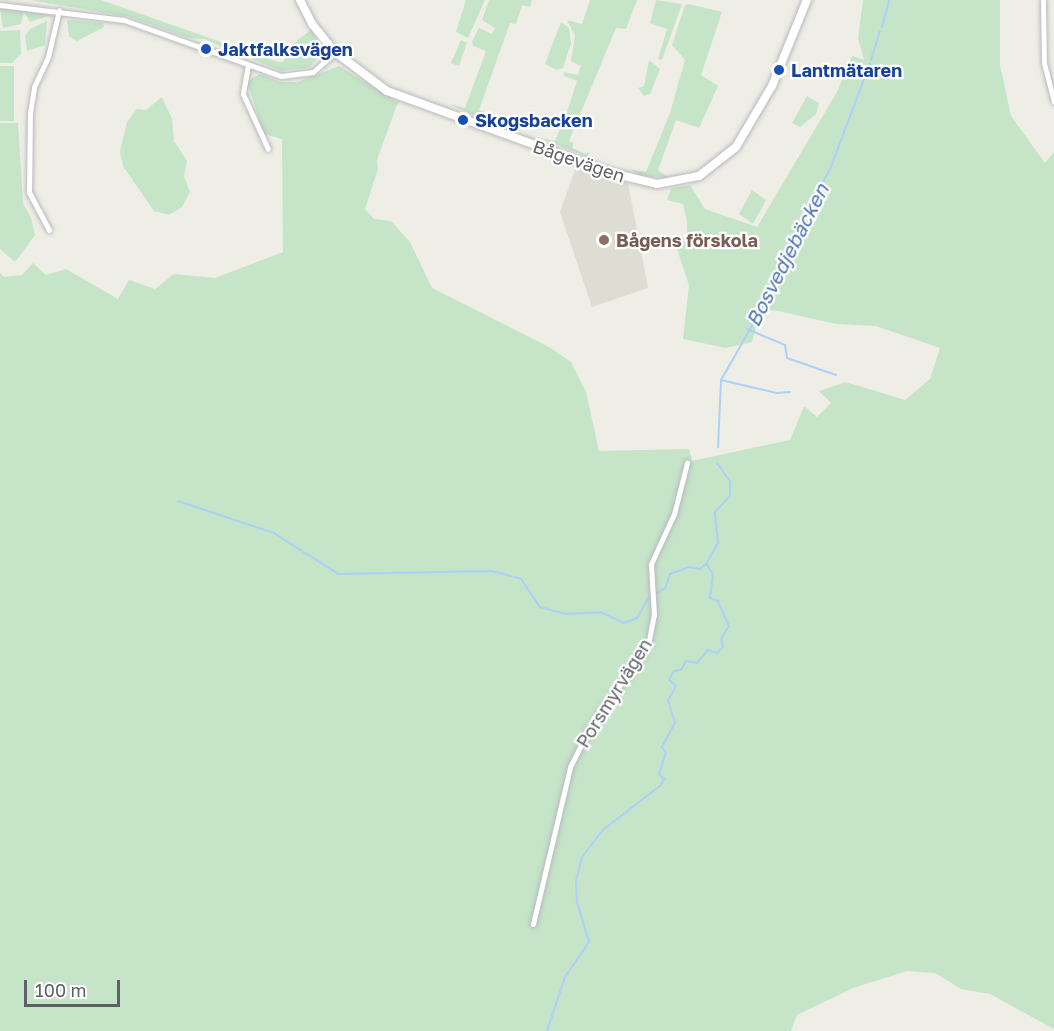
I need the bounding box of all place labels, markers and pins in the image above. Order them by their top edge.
place label: Jaktfalksvägen [218,38,353,60]
marker: Jaktfalksvägen [199,42,213,56]
place label: Lantmätaren [791,59,902,81]
marker: Lantmätaren [772,63,786,77]
place label: Skogsbacken [475,109,593,131]
marker: Skogsbacken [456,113,470,127]
place label: Bågens förskola [616,229,758,251]
marker: Bågens förskola [597,233,611,247]

